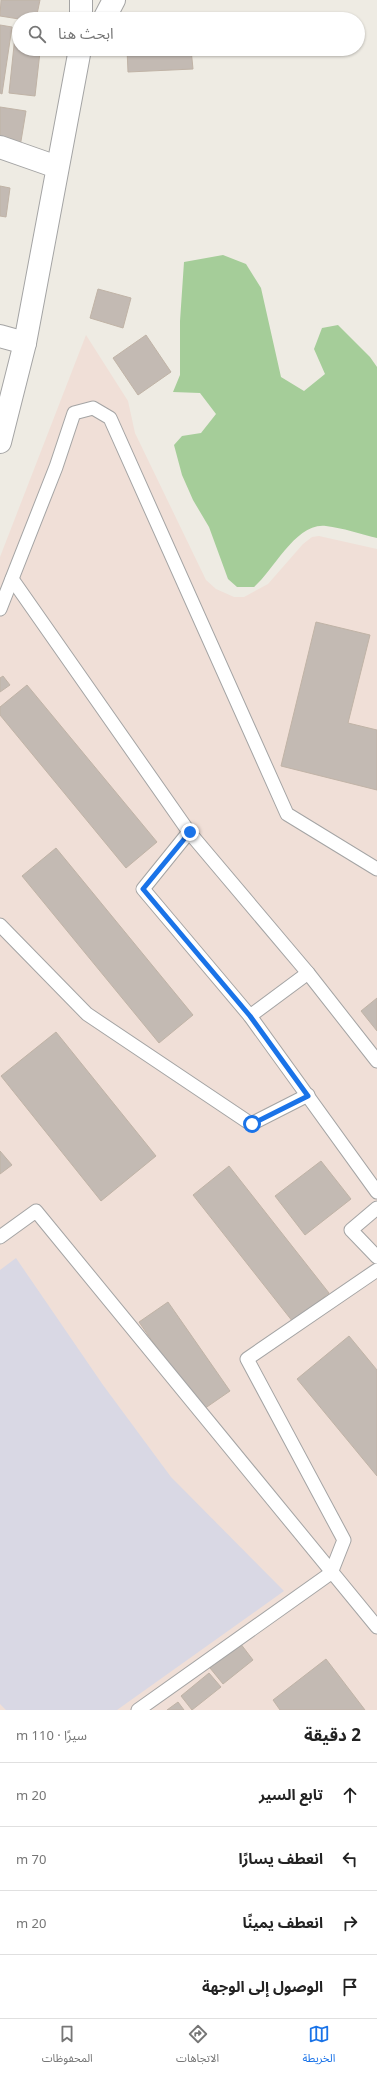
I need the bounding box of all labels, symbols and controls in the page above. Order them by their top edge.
search box [12,12,365,56]
icon: search [26,23,48,45]
text: ابحث هنا [58,23,114,43]
route end [181,823,199,841]
route start [243,1115,261,1133]
text: 2 دقيقة [304,1723,361,1746]
text: سيرًا · 110 m [16,1726,87,1744]
text: تابع السير [259,1784,323,1804]
icon: ahead [339,1784,361,1806]
text: 20 m [16,1786,46,1804]
text: انعطف يسارًا [239,1848,323,1868]
icon: left [339,1848,361,1870]
text: 70 m [16,1850,46,1868]
text: انعطف يمينًا [242,1912,323,1932]
icon: right [339,1912,361,1934]
text: 20 m [16,1914,46,1932]
text: الوصول إلى الوجهة [202,1976,323,1996]
icon: arrive [339,1976,361,1998]
tab: المحفوظات [42,2023,93,2070]
tab: الاتجاهات [176,2023,219,2070]
tab: الخريطة [302,2023,335,2070]

